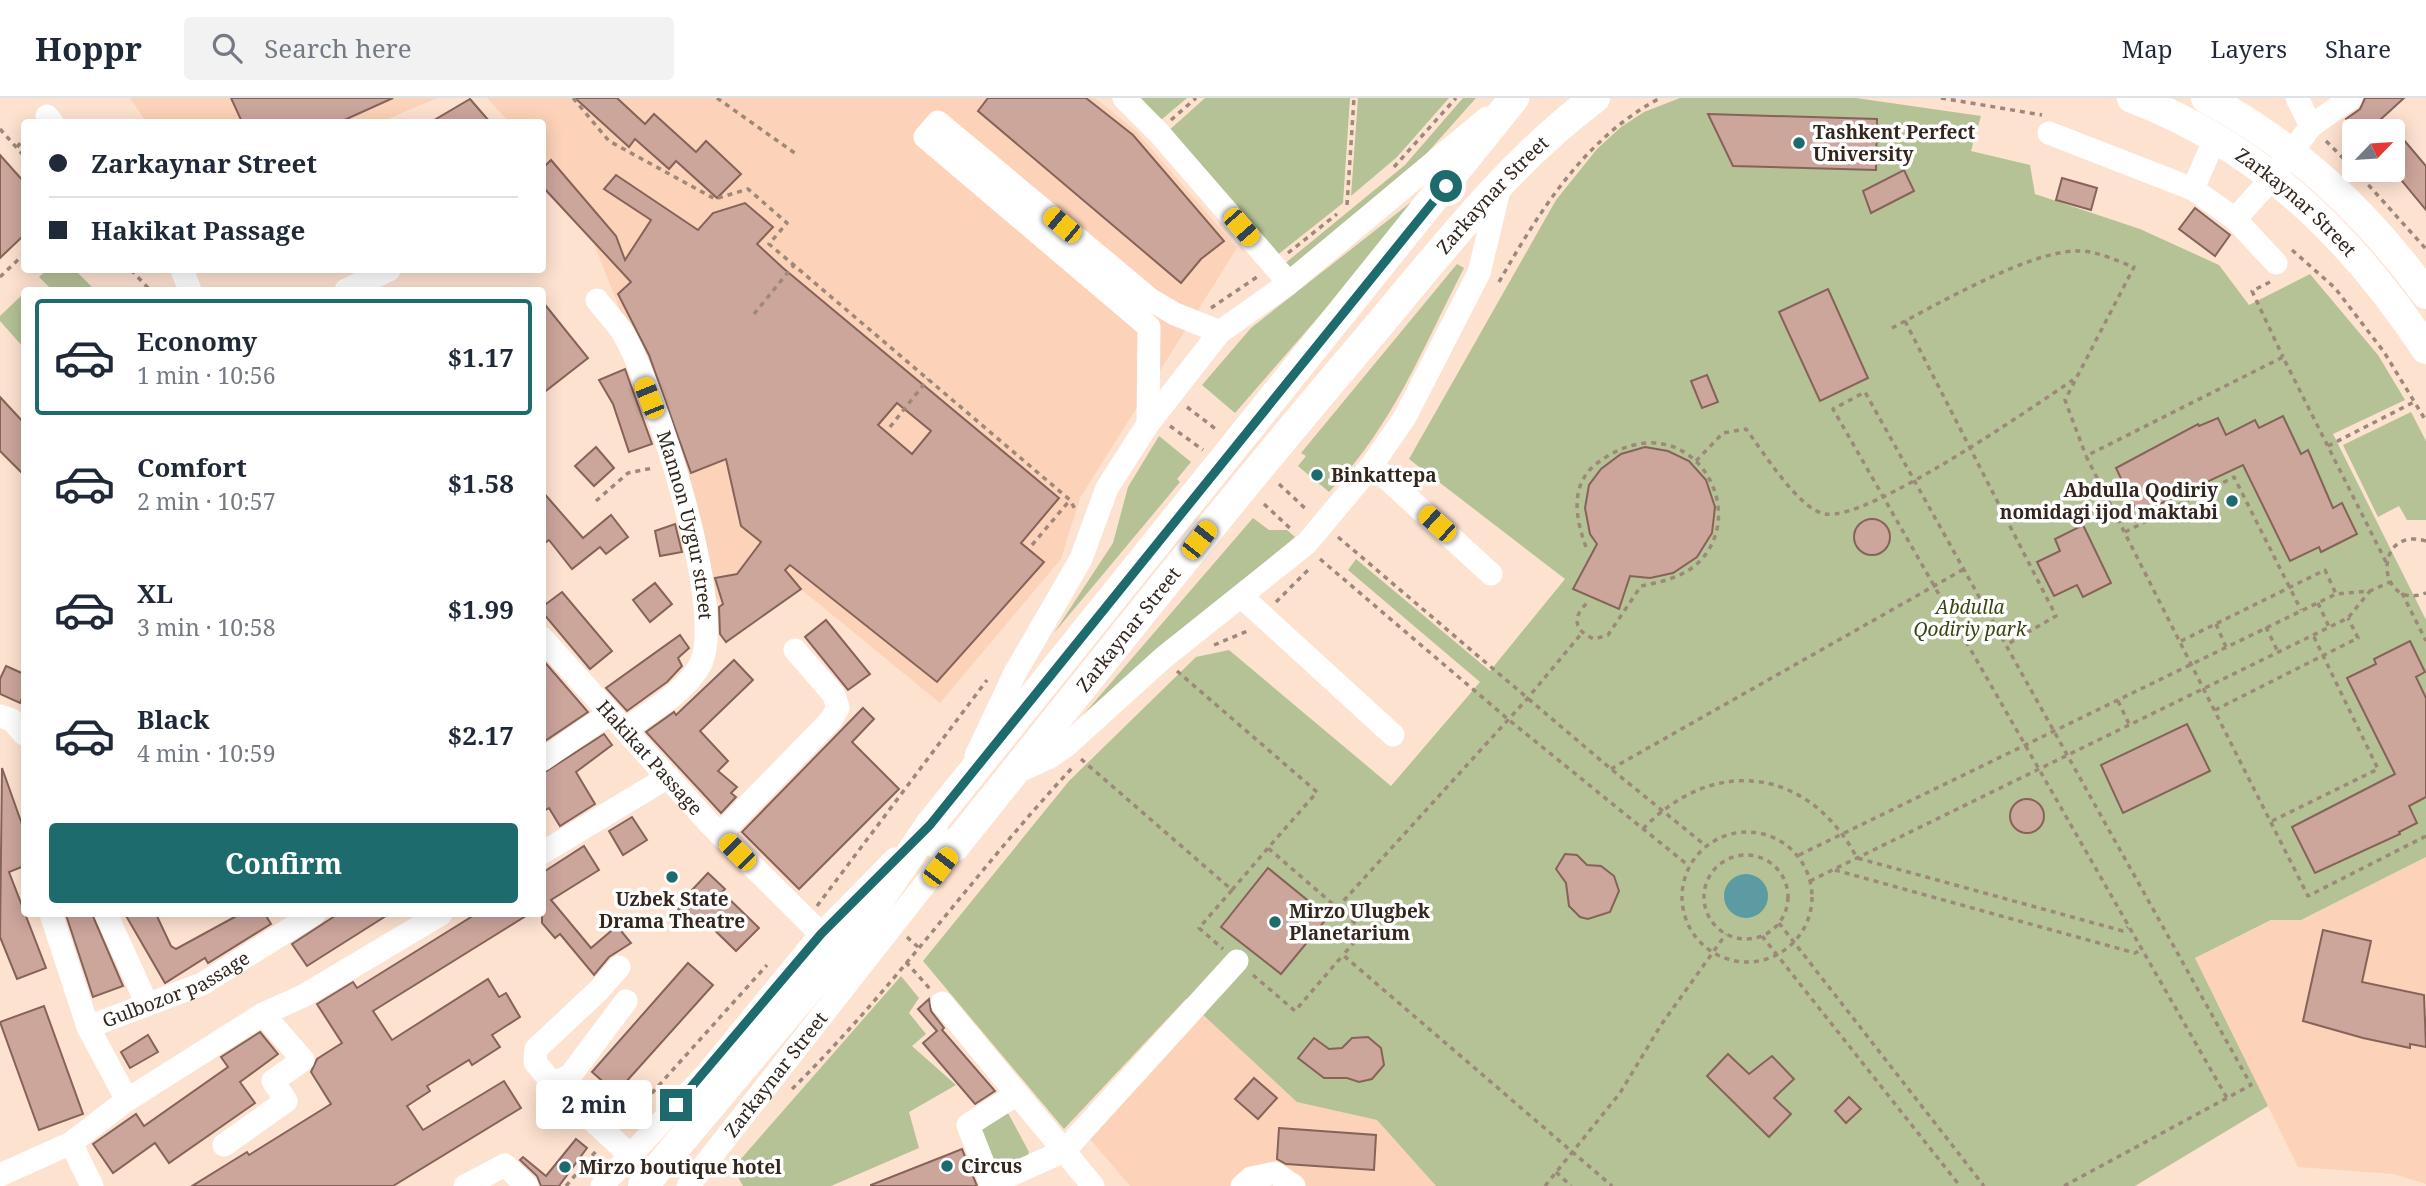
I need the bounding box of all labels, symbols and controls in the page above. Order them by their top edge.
search box [184,17,674,80]
text: Hoppr [35,26,142,71]
icon: search [208,29,246,67]
text: Search here [264,30,412,66]
text: Map [2122,32,2173,65]
text: Layers [2211,32,2287,65]
text: Share [2325,32,2391,65]
place label: Tashkent Perfect University [1813,119,1975,167]
north arrow [2342,119,2404,182]
map controls [2342,119,2405,182]
street label: Zarkaynar Street [1431,130,1554,259]
marker: Tashkent Perfect University [1791,135,1807,151]
street label: Zarkaynar Street [2231,142,2363,262]
text: Zarkaynar Street [91,145,317,181]
route start [1430,170,1462,202]
car [1040,203,1085,247]
car [1220,204,1263,250]
text: Hakikat Passage [91,212,305,248]
text: Economy [137,323,257,359]
icon: car [53,326,116,389]
text: $1.17 [448,339,514,375]
text: 1 min · 10:56 [137,359,275,391]
car [632,375,667,421]
street label: Mannon Uygur street [651,427,719,620]
text: Comfort [137,449,247,485]
icon: car [53,452,116,515]
place label: Binkattepa [1331,462,1437,488]
text: $1.58 [448,465,514,501]
marker: Binkattepa [1309,467,1325,483]
place label: Abdulla Qodiriy nomidagi ijod maktabi [2000,477,2218,525]
text: 2 min · 10:57 [137,485,275,517]
marker: Abdulla Qodiriy nomidagi ijod maktabi [2224,493,2240,509]
car [1415,502,1460,546]
car [1178,517,1221,563]
street label: Zarkaynar Street [1070,561,1187,697]
text: XL [137,575,173,611]
icon: car [53,578,116,641]
text: $1.99 [448,591,514,627]
park label: Abdulla Qodiriy park [1913,594,2028,642]
text: 3 min · 10:58 [137,611,275,643]
street label: Hakikat Passage [591,694,709,821]
text: Black [137,701,210,737]
icon: car [53,704,116,767]
text: $2.17 [448,717,514,753]
text: 4 min · 10:59 [137,737,275,769]
button: Confirm [49,823,518,903]
car [715,830,760,874]
car [919,844,962,890]
marker: Uzbek State Drama Theatre [664,869,680,885]
place label: Uzbek State Drama Theatre [599,886,745,934]
place label: Mirzo Ulugbek Planetarium [1289,898,1431,946]
marker: Mirzo Ulugbek Planetarium [1267,914,1283,930]
street label: Gulbozor passage [98,945,254,1034]
street label: Zarkaynar Street [718,1006,833,1143]
callout: 2 min [536,1080,652,1130]
text: 2 min [561,1088,627,1120]
route end [660,1089,692,1121]
place label: Circus [961,1153,1022,1179]
place label: Mirzo boutique hotel [579,1154,782,1180]
marker: Circus [939,1158,955,1174]
marker: Mirzo boutique hotel [557,1159,573,1175]

